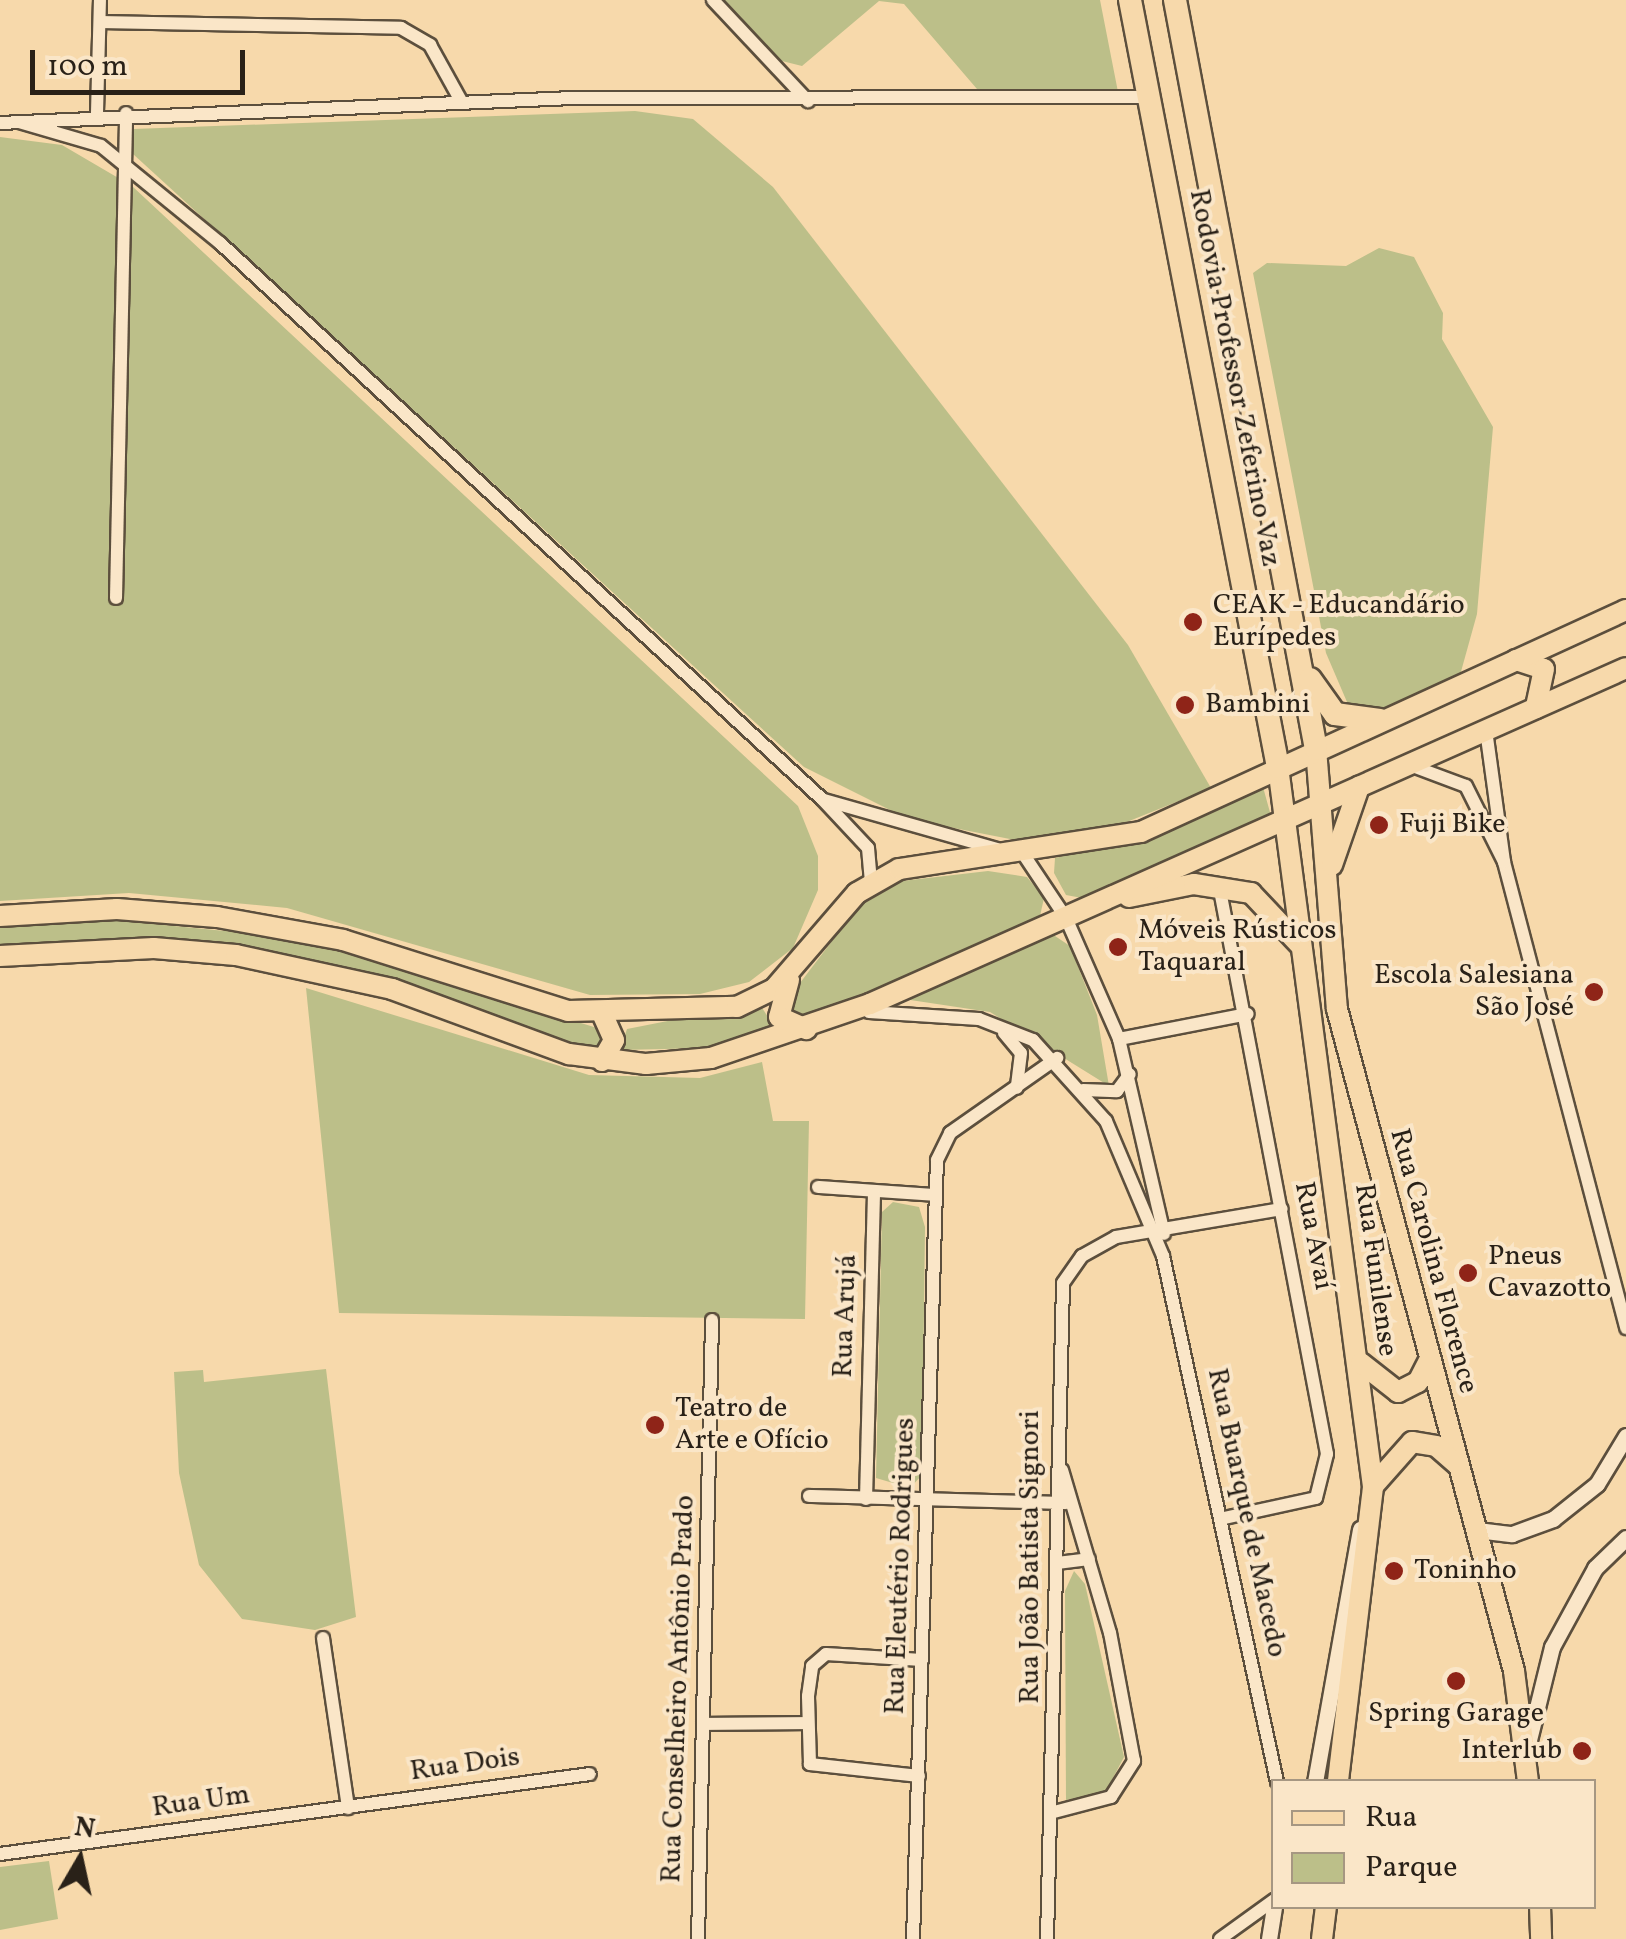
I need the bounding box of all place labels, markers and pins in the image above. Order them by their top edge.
place label: CEAK - Educandário Eurípedes [1213,589,1466,655]
marker: CEAK - Educandário Eurípedes [1182,611,1204,633]
place label: Bambini [1205,688,1310,722]
marker: Bambini [1174,694,1196,716]
place label: Fuji Bike [1399,808,1506,842]
marker: Fuji Bike [1368,814,1390,836]
place label: Móveis Rústicos Taquaral [1138,914,1336,980]
marker: Móveis Rústicos Taquaral [1107,936,1129,958]
place label: Escola Salesiana São José [1374,959,1574,1025]
marker: Escola Salesiana São José [1583,981,1605,1003]
place label: Pneus Cavazotto [1488,1240,1611,1306]
marker: Pneus Cavazotto [1457,1262,1479,1284]
place label: Teatro de Arte e Ofício [675,1392,829,1458]
marker: Teatro de Arte e Ofício [644,1414,666,1436]
place label: Toninho [1414,1554,1517,1588]
marker: Toninho [1383,1560,1405,1582]
marker: Spring Garage [1445,1670,1467,1692]
place label: Spring Garage [1368,1697,1544,1731]
place label: Interlub [1461,1734,1562,1768]
marker: Interlub [1571,1740,1593,1762]

